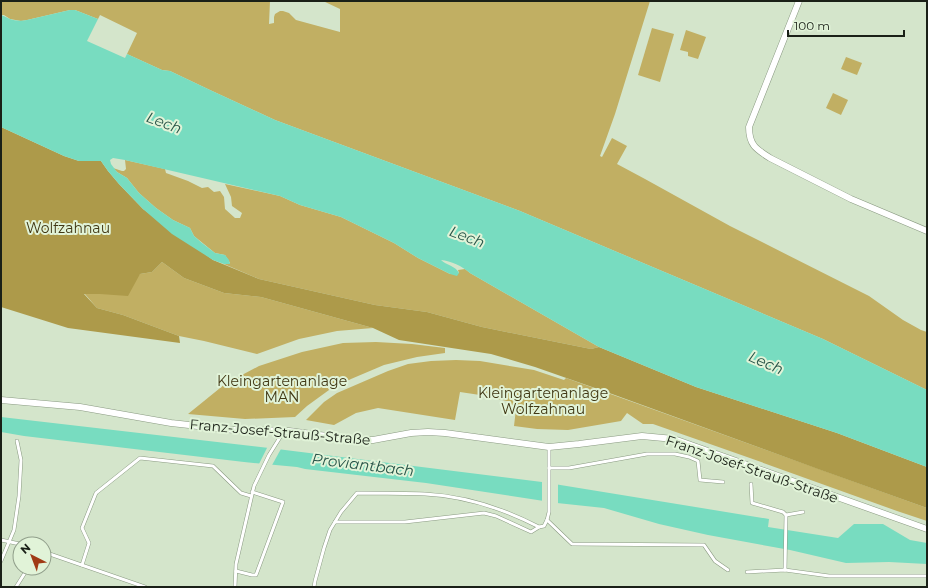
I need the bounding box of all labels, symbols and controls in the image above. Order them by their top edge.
scale bar [788,12,904,38]
text: 100 m [794,18,830,33]
water label: Lech [144,107,185,138]
park label: Wolfzahnau [26,219,110,237]
water label: Lech [447,221,488,252]
water label: Lech [746,346,787,379]
park label: Kleingartenanlage MAN [217,372,347,406]
park label: Kleingartenanlage Wolfzahnau [478,384,608,418]
street label: Franz-Josef-Strauß-Straße [189,415,371,449]
street label: Franz-Josef-Strauß-Straße [663,431,841,507]
water label: Proviantbach [311,449,415,480]
north arrow [12,536,52,576]
text: N [17,540,33,557]

